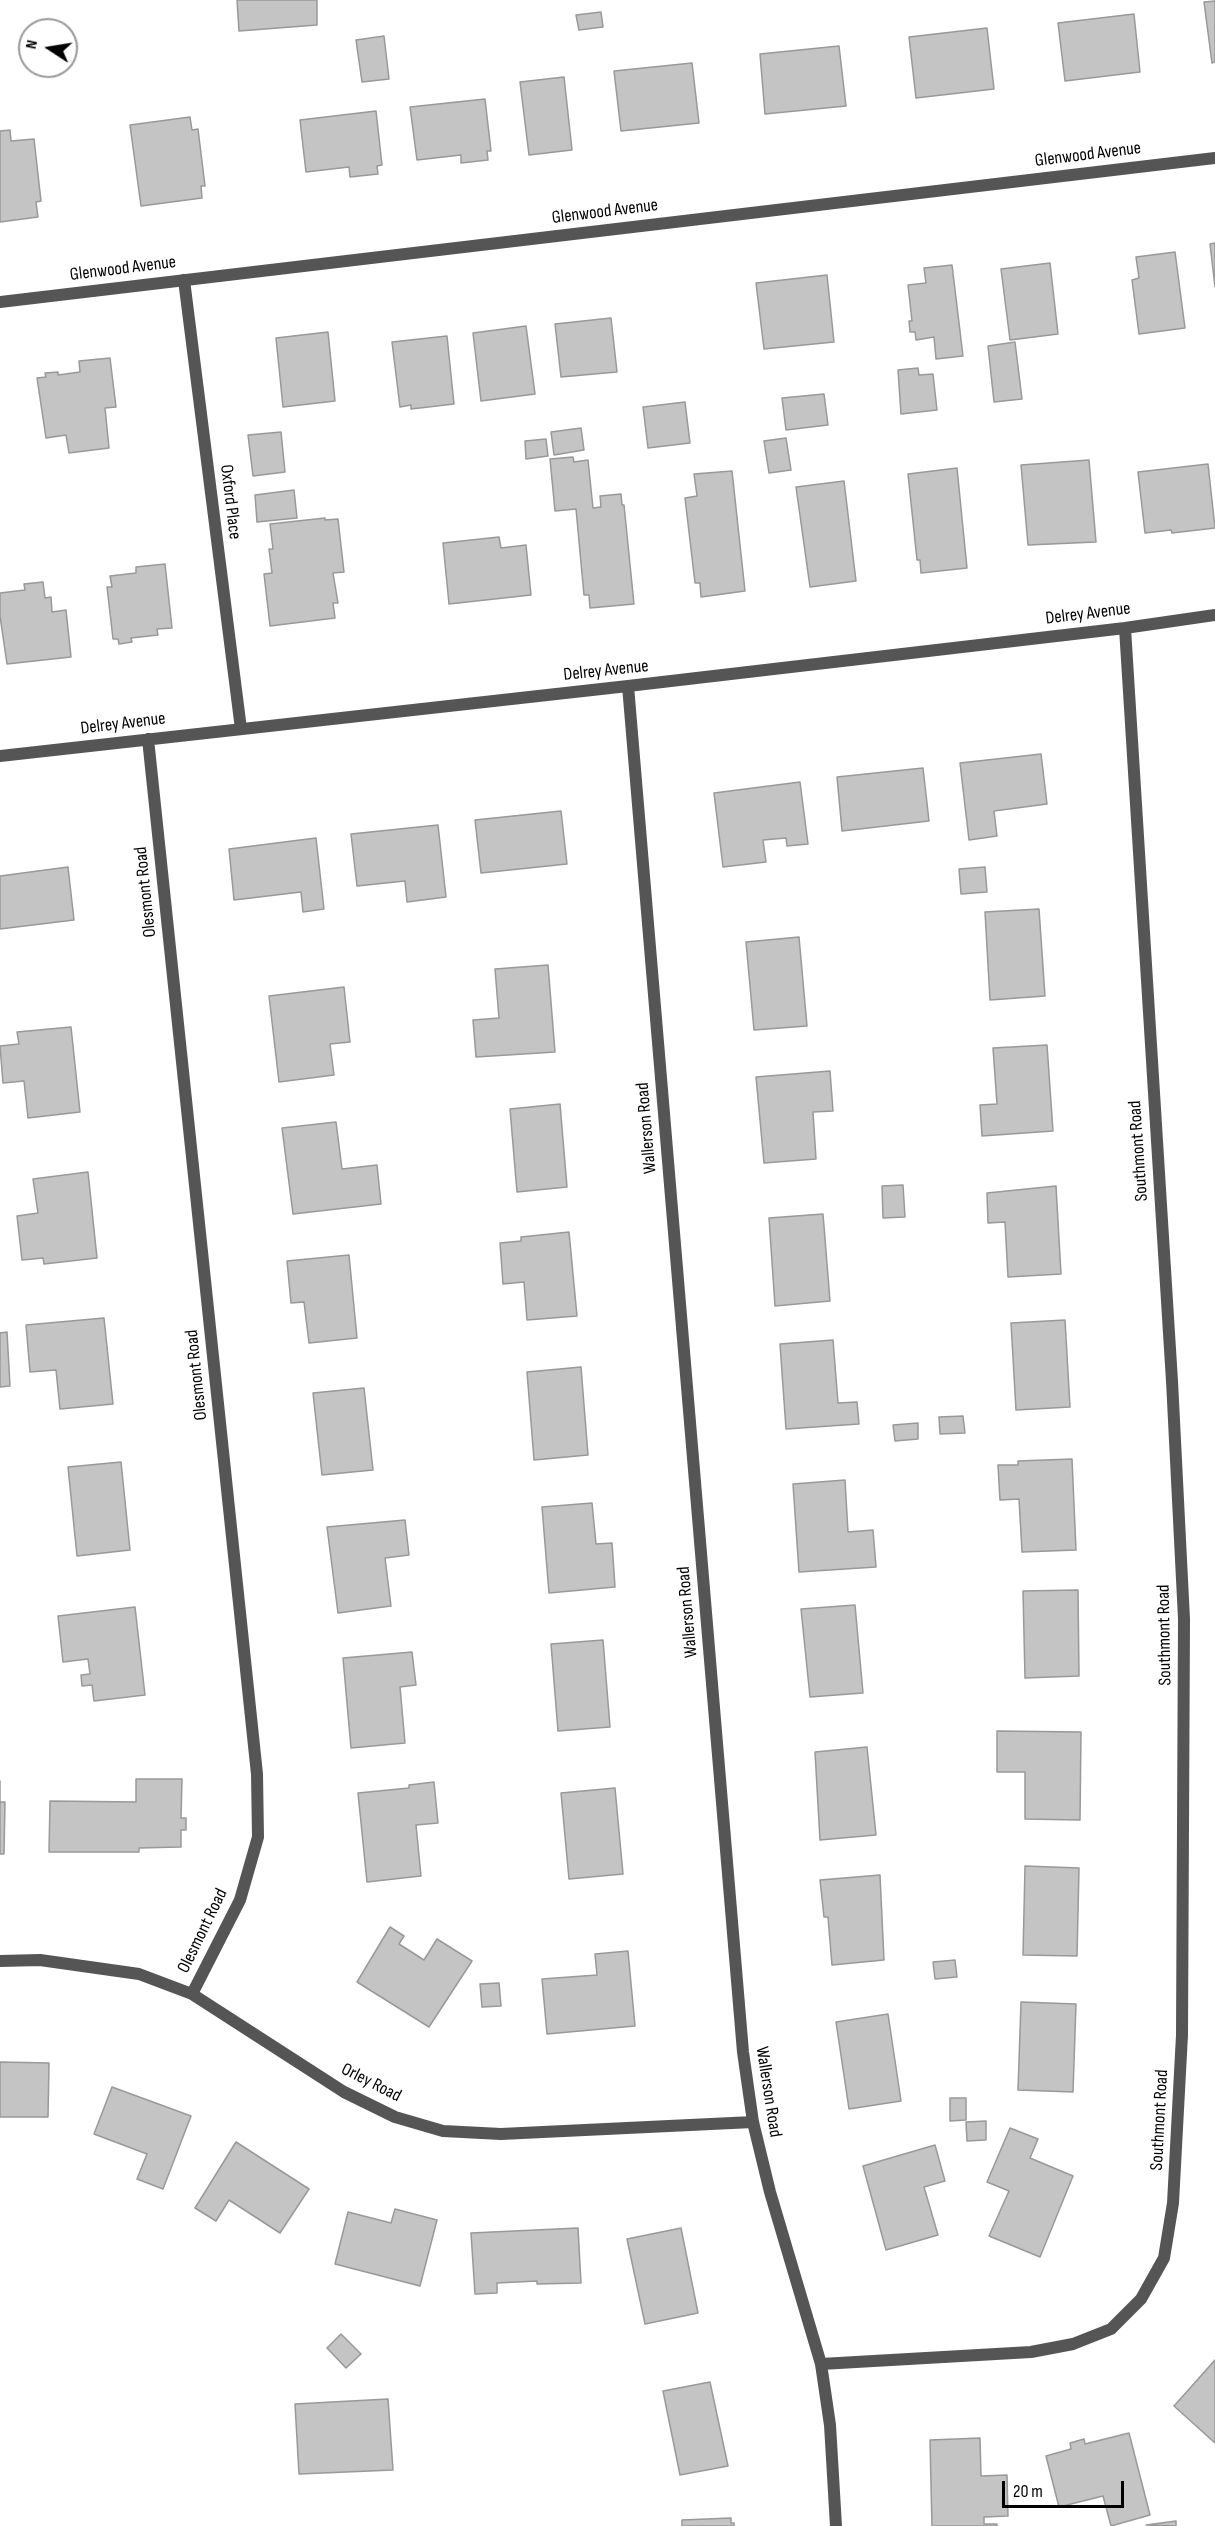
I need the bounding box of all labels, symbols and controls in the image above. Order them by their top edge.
north arrow [18,18,78,78]
text: N [22,38,42,51]
street label: Glenwood Avenue [1034,138,1142,172]
street label: Glenwood Avenue [551,195,659,229]
street label: Glenwood Avenue [69,252,177,286]
street label: Oxford Place [215,463,245,541]
street label: Delrey Avenue [1044,598,1132,630]
street label: Delrey Avenue [562,656,650,686]
street label: Delrey Avenue [79,708,167,740]
street label: Olesmont Road [130,846,162,938]
street label: Wallerson Road [632,1081,662,1175]
street label: Southmont Road [1125,1100,1153,1202]
street label: Olesmont Road [181,1329,213,1421]
street label: Wallerson Road [673,1565,703,1659]
street label: Southmont Road [1153,1584,1177,1686]
street label: Olesmont Road [173,1885,233,1977]
street label: Wallerson Road [750,2045,786,2139]
street label: Orley Road [337,2059,405,2107]
street label: Southmont Road [1147,2069,1173,2171]
scale bar [1005,2469,1126,2507]
text: 20 m [1013,2481,1043,2502]

